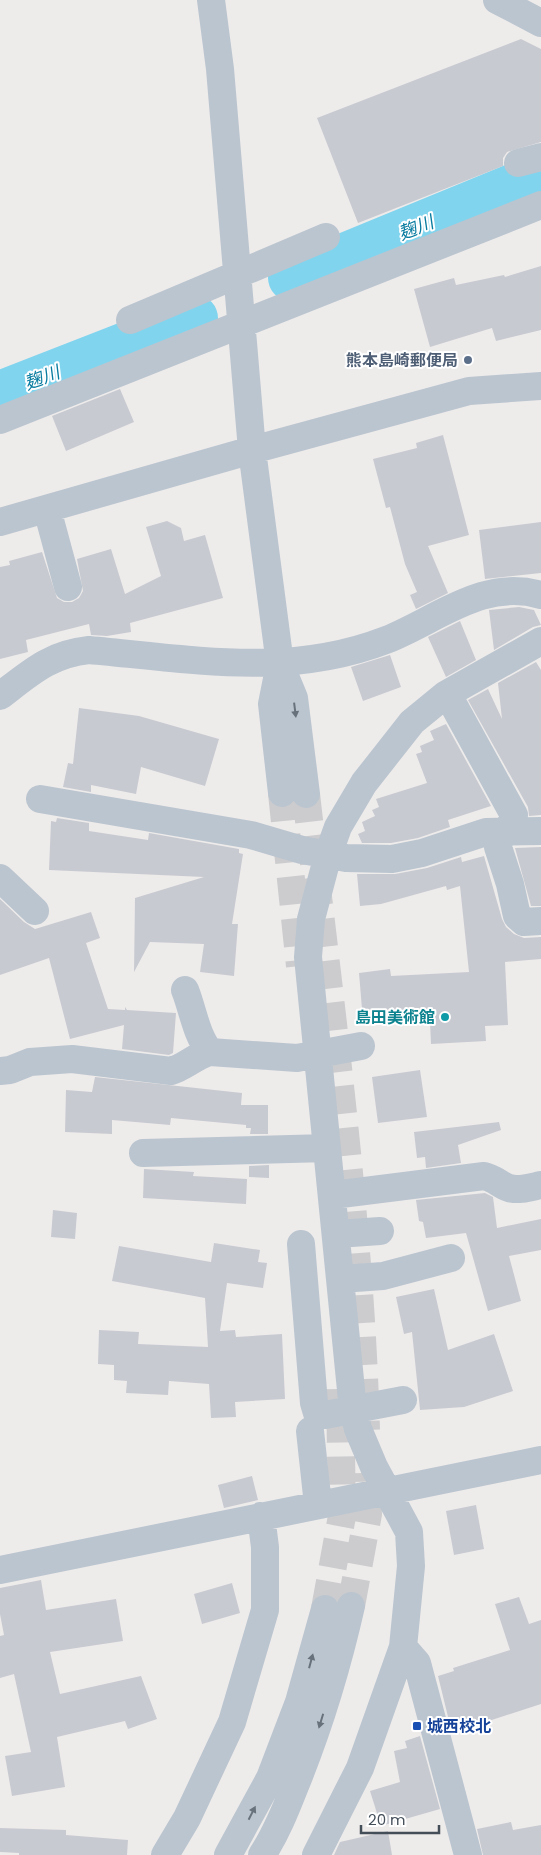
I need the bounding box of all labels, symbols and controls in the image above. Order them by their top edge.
water label: 麹川 [394,208,439,246]
place label: 熊本島崎郵便局 [346,349,458,372]
marker: 熊本島崎郵便局 [462,354,474,366]
water label: 麹川 [21,359,65,396]
one-way arrow [292,702,300,718]
place label: 島田美術館 [355,1006,435,1029]
marker: 島田美術館 [439,1011,451,1023]
one-way arrow [307,1654,315,1669]
one-way arrow [316,1713,324,1728]
place label: 城西校北 [427,1715,491,1738]
marker: 城西校北 [411,1720,423,1732]
scale bar [361,1802,438,1834]
one-way arrow [248,1805,256,1820]
text: 20 m [368,1809,406,1830]

